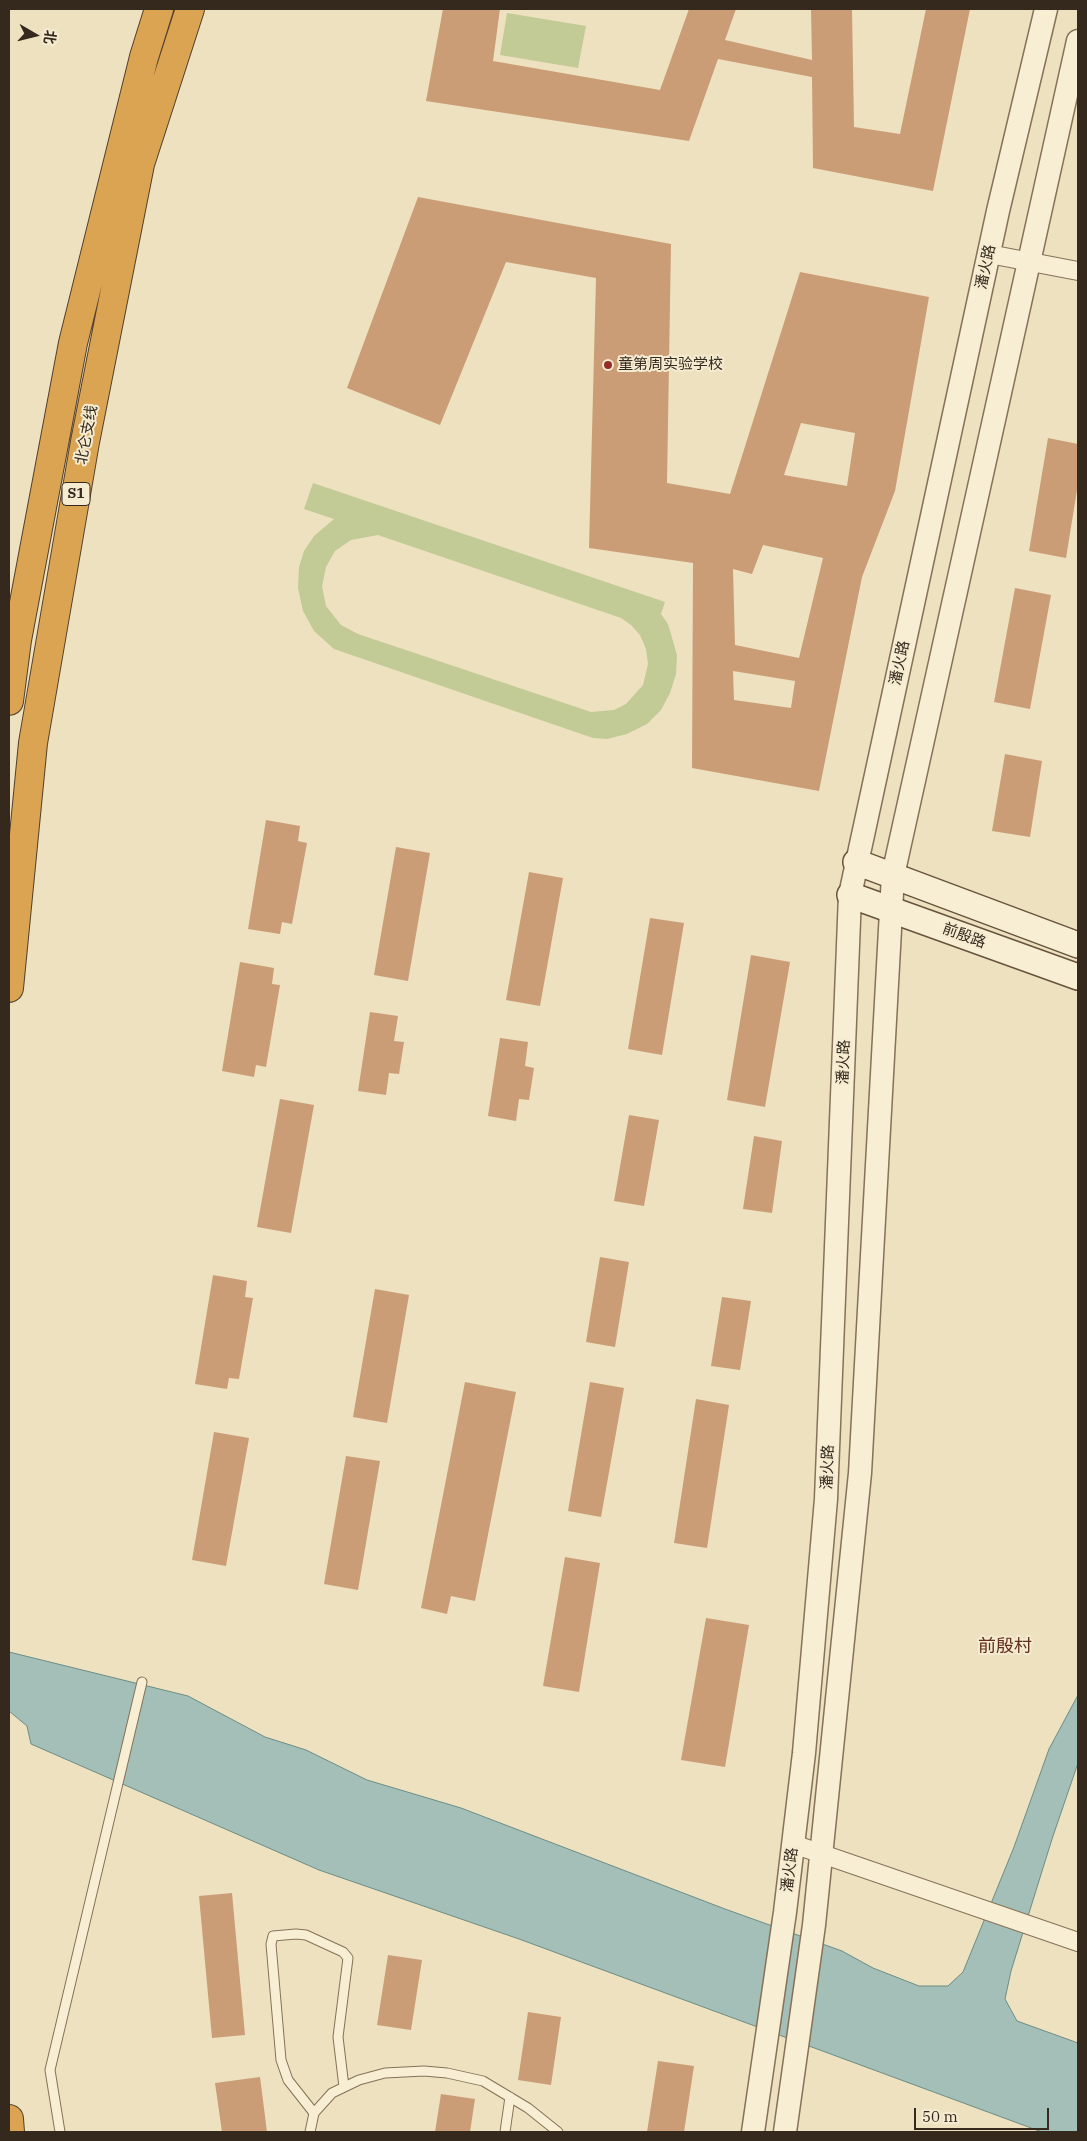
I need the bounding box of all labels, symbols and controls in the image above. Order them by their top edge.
north arrow [10,10,60,60]
text: 北 [40,29,60,45]
street label: 潘火路 [973,243,999,291]
place label: 童第周实验学校 [618,356,723,374]
marker: 童第周实验学校 [602,359,614,371]
street label: 北仑支线 [72,404,102,466]
road number: S1 [62,482,90,506]
street label: 潘火路 [887,639,913,687]
street label: 前殷路 [940,920,988,952]
street label: 潘火路 [834,1039,854,1085]
street label: 潘火路 [818,1444,838,1490]
district label: 前殷村 [978,1636,1032,1658]
street label: 潘火路 [778,1847,802,1893]
scale bar [917,2098,1052,2130]
text: 50 m [922,2107,958,2126]

